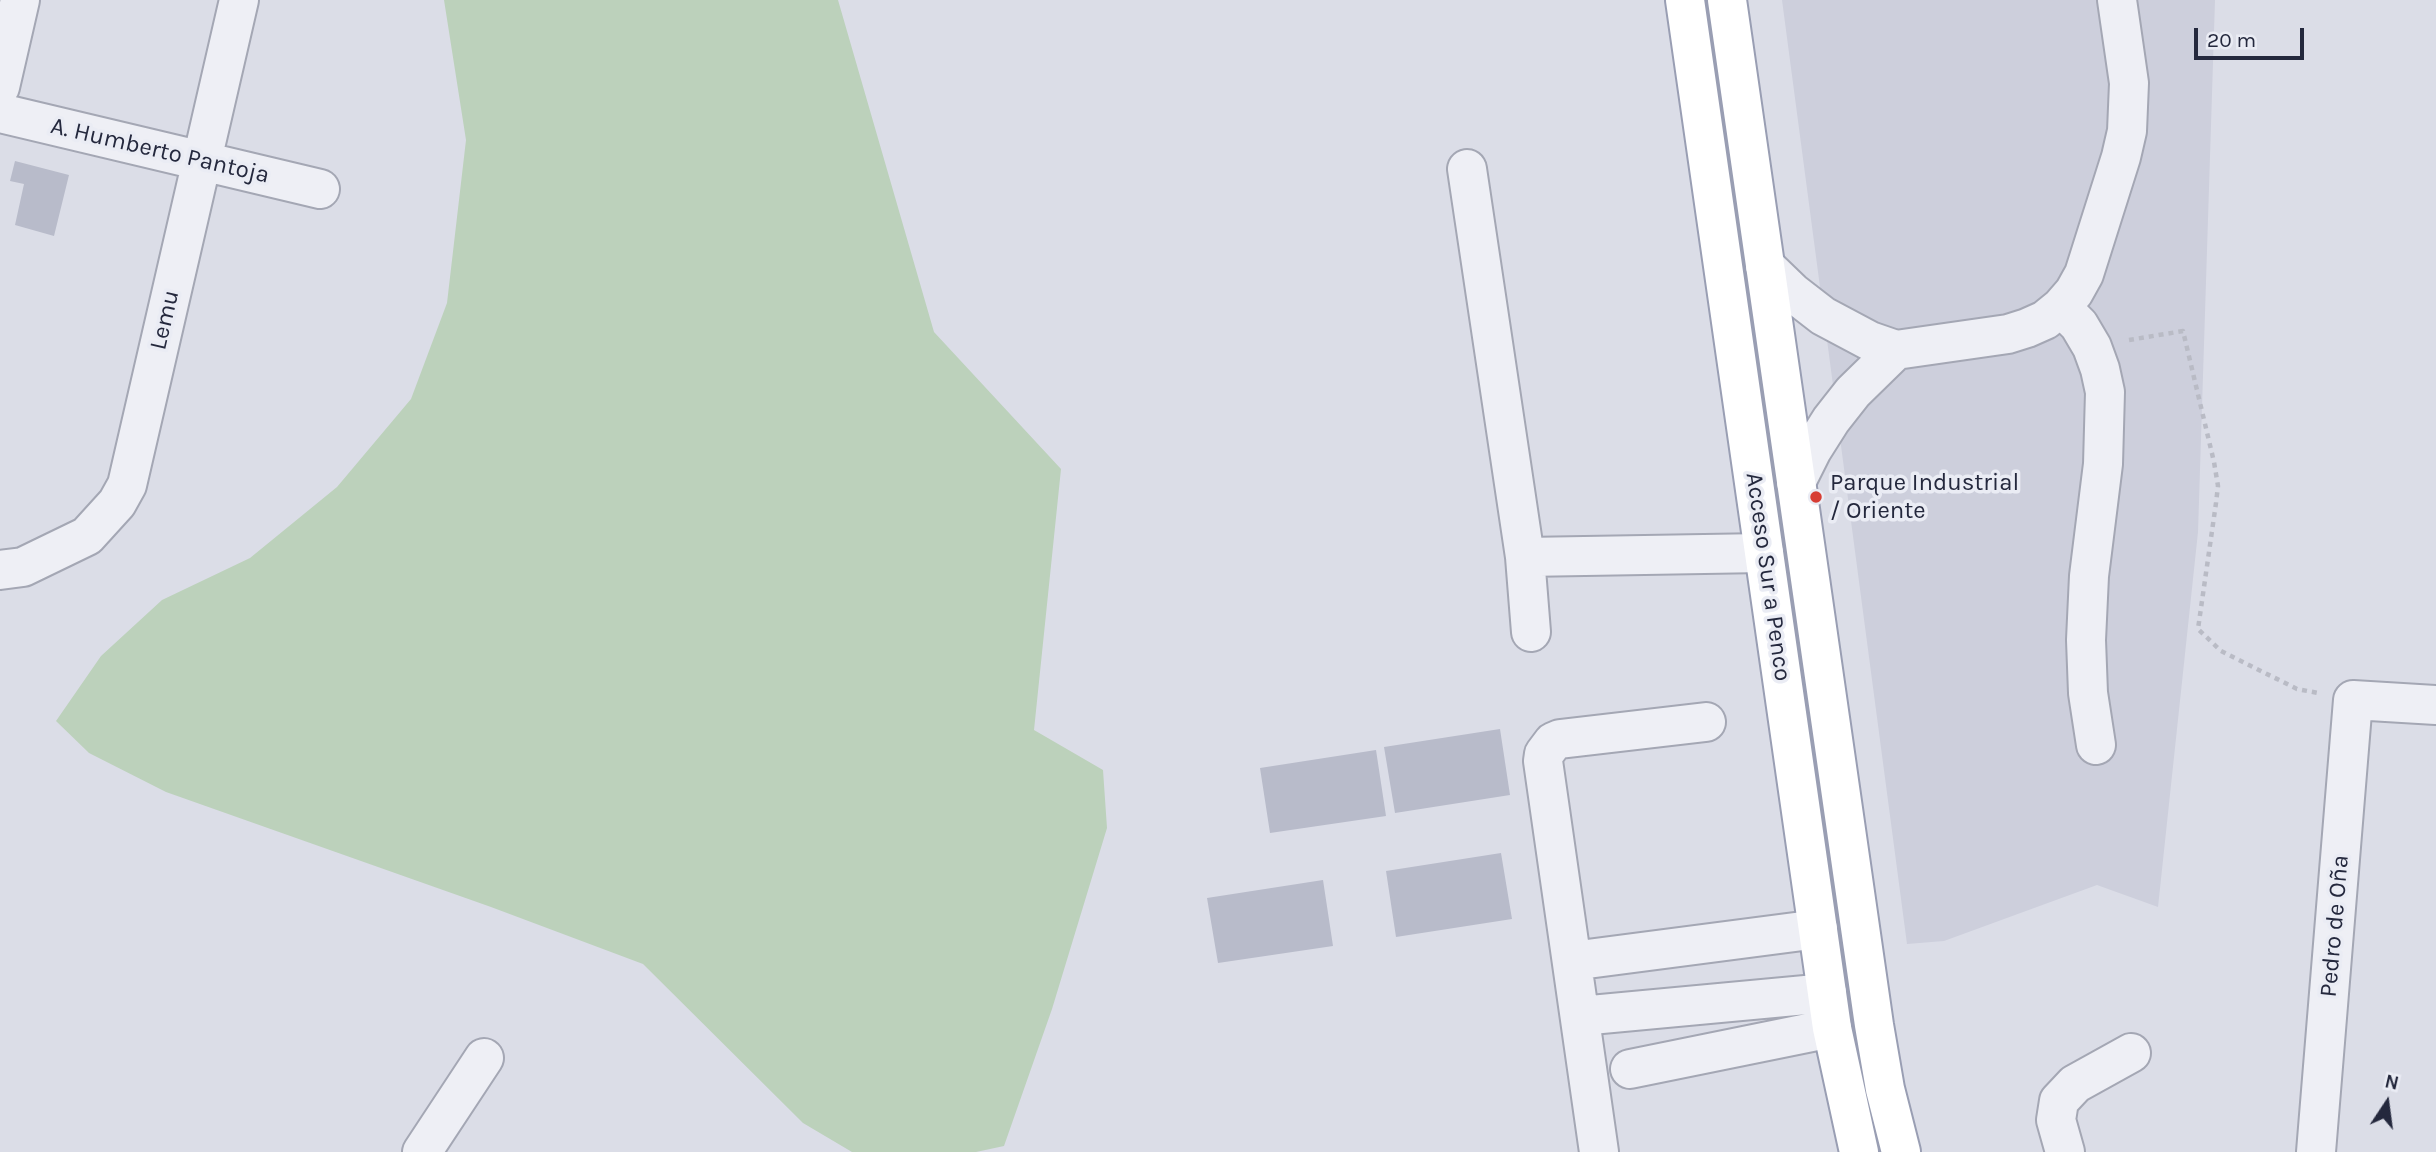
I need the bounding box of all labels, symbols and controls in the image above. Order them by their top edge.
scale bar [2198,14,2308,58]
text: 20 m [2207,28,2256,52]
street label: A. Humberto Pantoja [48,112,272,190]
street label: Lemu [144,287,186,353]
place label: Parque Industrial / Oriente [1830,469,2019,525]
street label: Acceso Sur a Penco [1739,471,1797,683]
marker: Parque Industrial / Oriente [1808,489,1824,505]
street label: Pedro de Oña [2314,854,2356,998]
north arrow [2352,1068,2422,1138]
text: N [2383,1070,2401,1095]

